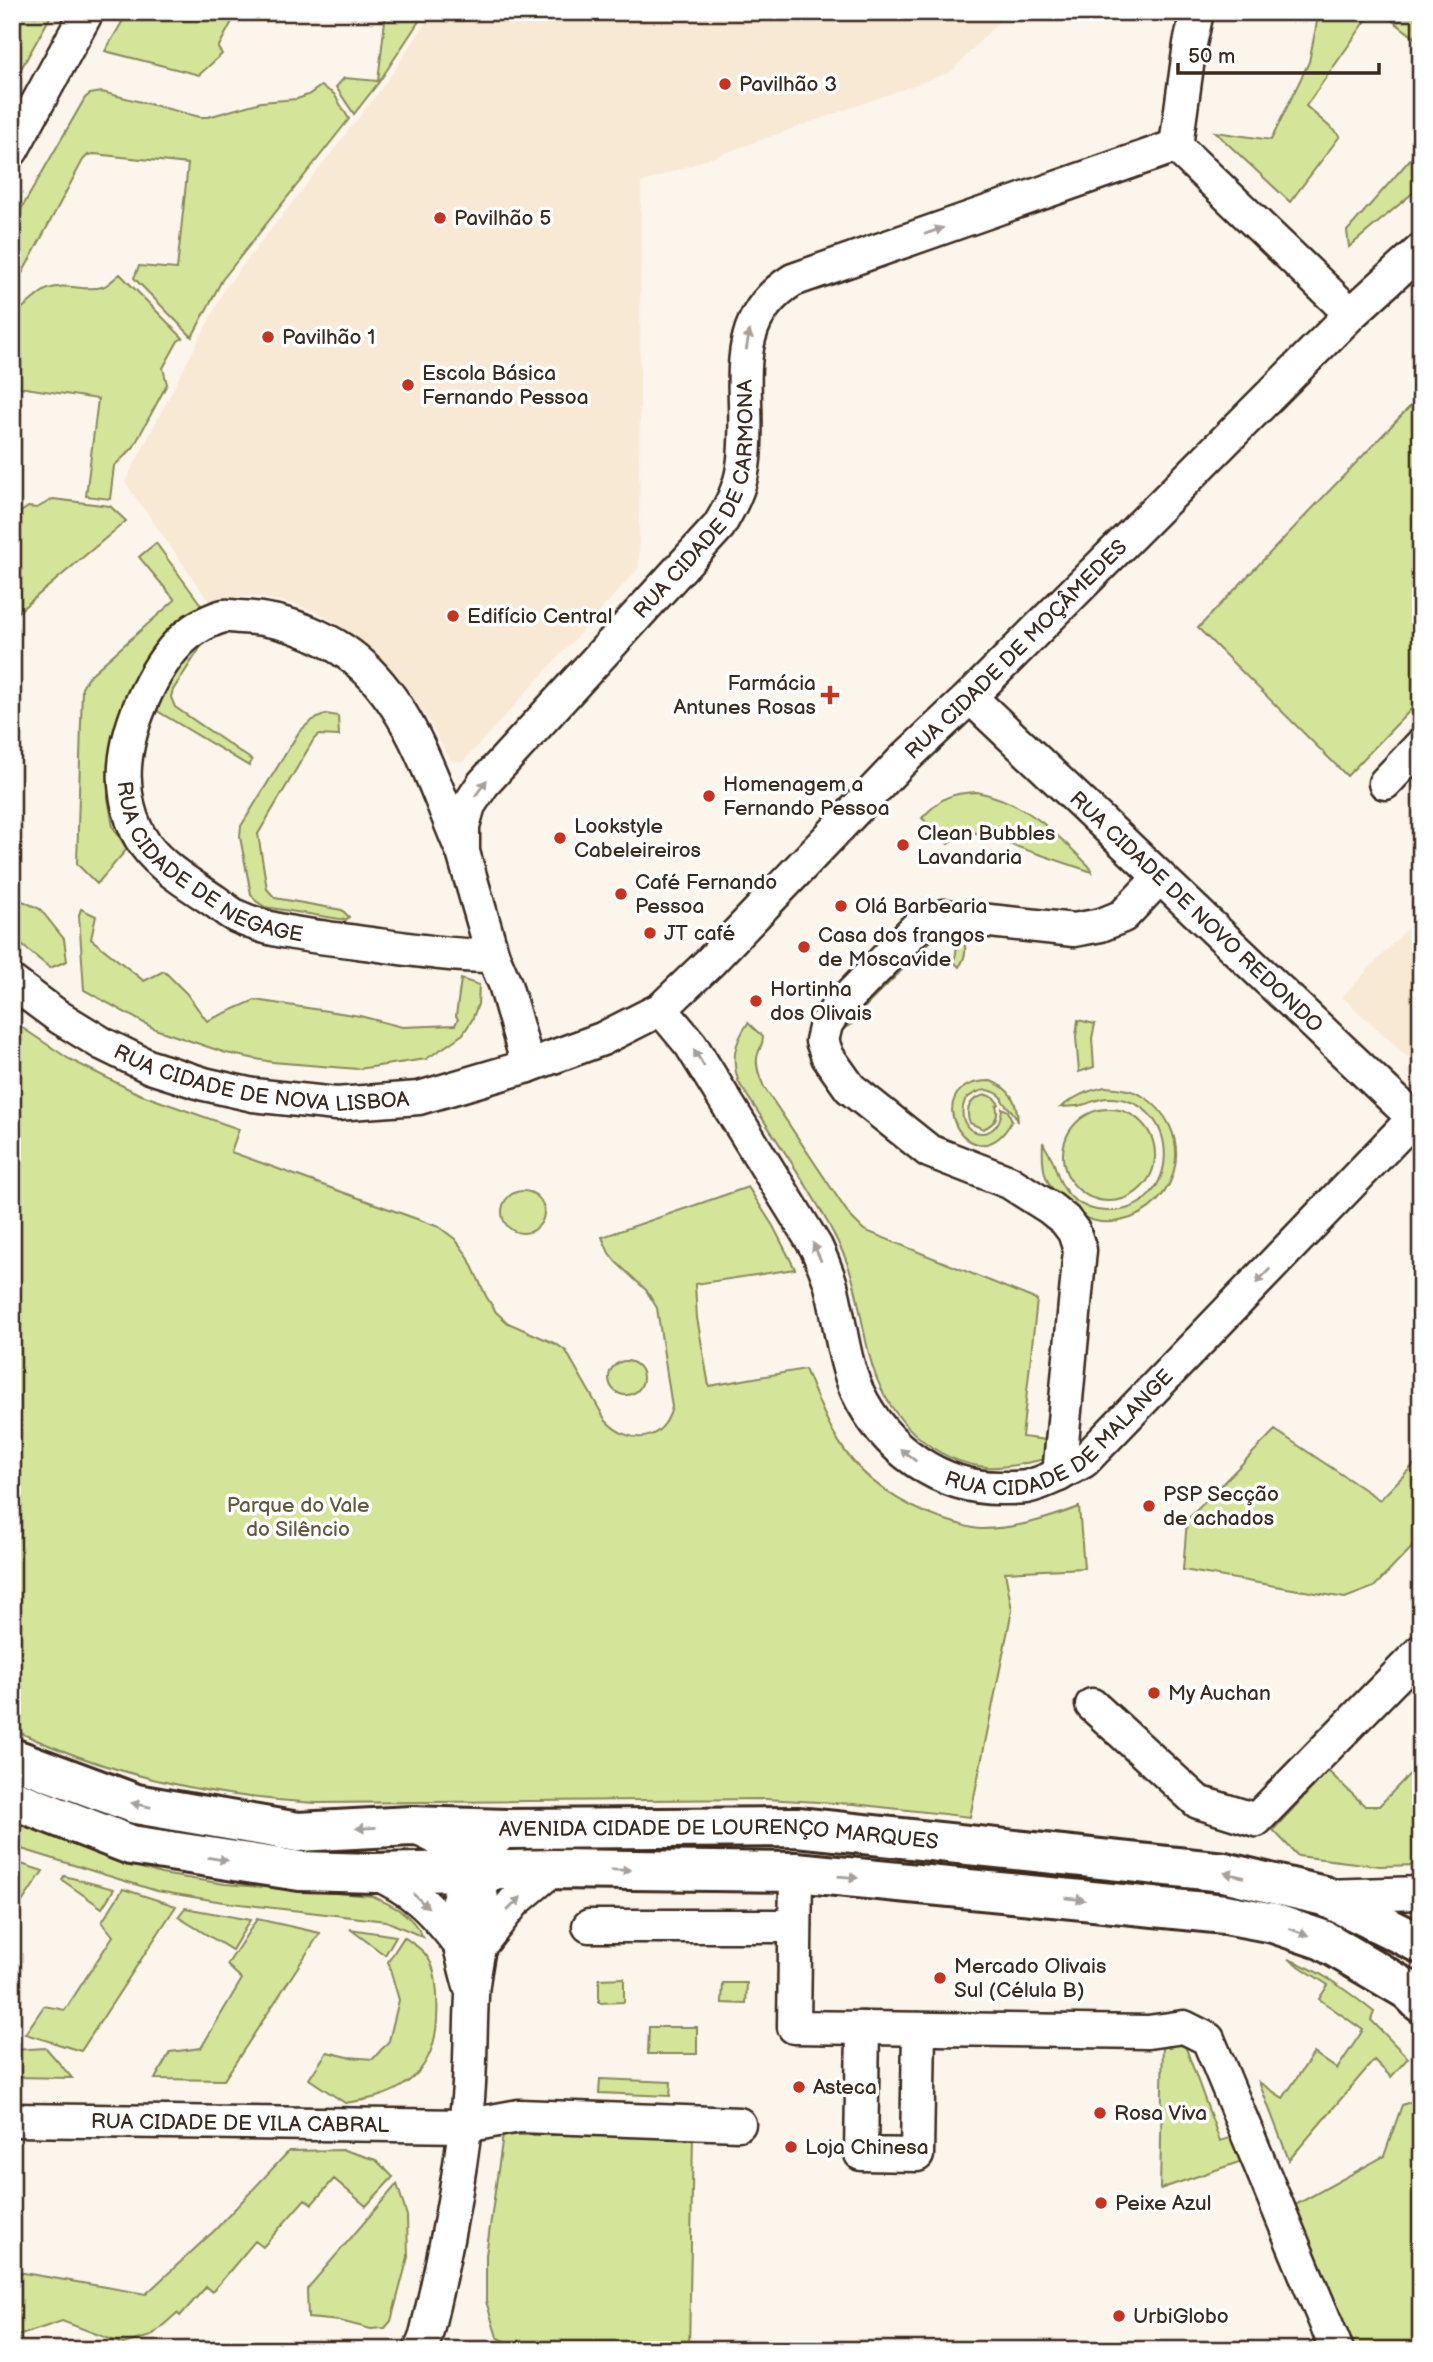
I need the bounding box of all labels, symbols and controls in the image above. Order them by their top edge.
scale bar [1178,32,1379,76]
text: 50 m [1188,44,1235,69]
place label: Pavilhão 3 [739,72,837,97]
marker: Pavilhão 3 [717,76,733,92]
place label: Pavilhão 5 [454,206,551,231]
marker: Pavilhão 5 [432,210,448,226]
one-way arrow [924,225,945,236]
place label: Pavilhão 1 [282,325,375,350]
marker: Pavilhão 1 [260,329,276,345]
one-way arrow [743,329,754,351]
place label: Escola Básica Fernando Pessoa [422,361,589,410]
marker: Escola Básica Fernando Pessoa [400,377,416,393]
street label: RUA CIDADE DE CARMONA [629,379,759,624]
street label: RUA CIDADE DE MOÇÂMEDES [900,535,1132,765]
place label: Edifício Central [467,604,612,629]
marker: Edifício Central [445,608,461,624]
place label: Farmácia Antunes Rosas [673,671,816,720]
marker: Farmácia Antunes Rosas [822,687,838,703]
place label: Homenagem a Fernando Pessoa [723,772,890,821]
one-way arrow [473,779,487,797]
street label: RUA CIDADE DE NEGAGE [112,780,305,948]
street label: RUA CIDADE DE NOVO REDONDO [1064,786,1328,1038]
marker: Homenagem a Fernando Pessoa [701,788,717,804]
place label: Lookstyle Cabeleireiros [574,814,701,863]
place label: Clean Bubbles Lavandaria [917,821,1055,870]
marker: Lookstyle Cabeleireiros [552,830,568,846]
marker: Clean Bubbles Lavandaria [895,837,911,853]
place label: Café Fernando Pessoa [635,870,777,919]
marker: Café Fernando Pessoa [613,886,629,902]
place label: Olá Barbearia [855,894,988,919]
marker: Olá Barbearia [833,898,849,914]
place label: JT café [664,921,735,946]
place label: Casa dos frangos de Moscavide [818,923,985,972]
marker: JT café [642,925,658,941]
marker: Casa dos frangos de Moscavide [796,939,812,955]
place label: Hortinha dos Olivais [770,977,872,1026]
marker: Hortinha dos Olivais [748,993,764,1009]
street label: RUA CIDADE DE NOVA LISBOA [110,1039,410,1117]
one-way arrow [693,1048,706,1067]
one-way arrow [811,1242,823,1262]
one-way arrow [1256,1267,1272,1284]
street label: RUA CIDADE DE MALANGE [941,1364,1178,1501]
one-way arrow [899,1448,917,1462]
place label: PSP Secção de achados [1163,1482,1279,1531]
park label: Parque do Vale do Silêncio [227,1493,369,1542]
marker: PSP Secção de achados [1141,1498,1157,1514]
place label: My Auchan [1168,1681,1271,1706]
marker: My Auchan [1146,1685,1162,1701]
one-way arrow [130,1799,152,1810]
street label: AVENIDA CIDADE DE LOURENÇO MARQUES [499,1815,940,1855]
one-way arrow [355,1823,377,1834]
one-way arrow [207,1854,229,1865]
one-way arrow [610,1864,632,1876]
one-way arrow [1223,1869,1245,1880]
one-way arrow [837,1871,859,1882]
one-way arrow [412,1892,429,1908]
one-way arrow [1064,1894,1086,1905]
one-way arrow [505,1895,522,1912]
one-way arrow [1288,1927,1309,1938]
place label: Mercado Olivais Sul (Célula B) [954,1954,1106,2003]
marker: Mercado Olivais Sul (Célula B) [932,1970,948,1986]
place label: Asteca [813,2075,877,2100]
marker: Asteca [791,2079,807,2095]
place label: Rosa Viva [1114,2101,1207,2126]
marker: Rosa Viva [1092,2105,1108,2121]
street label: RUA CIDADE DE VILA CABRAL [91,2109,389,2138]
place label: Loja Chinesa [805,2135,929,2160]
marker: Loja Chinesa [783,2139,799,2155]
place label: Peixe Azul [1115,2191,1211,2216]
marker: Peixe Azul [1093,2195,1109,2211]
place label: UrbiGlobo [1133,2304,1229,2329]
marker: UrbiGlobo [1111,2308,1127,2324]

